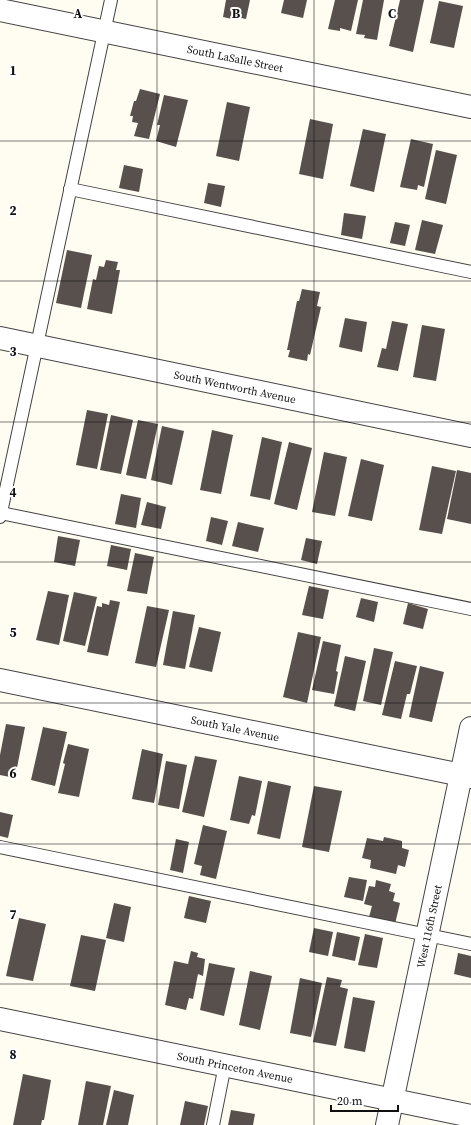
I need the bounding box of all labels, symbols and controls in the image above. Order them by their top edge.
text: A [74,5,83,22]
text: B [232,5,241,22]
text: C [388,5,396,22]
street label: South LaSalle Street [186,42,285,76]
text: 1 [9,62,17,79]
text: 2 [9,202,17,219]
text: 3 [9,343,17,360]
street label: South Wentworth Avenue [173,367,298,407]
text: 4 [9,484,17,501]
text: 5 [9,624,17,641]
street label: South Yale Avenue [189,712,281,745]
text: 6 [9,765,17,782]
street label: West 116th Street [413,883,446,969]
text: 7 [9,906,17,923]
text: 8 [9,1046,17,1063]
street label: South Princeton Avenue [176,1049,295,1087]
scale bar [331,1087,398,1113]
text: 20 m [337,1093,363,1109]

